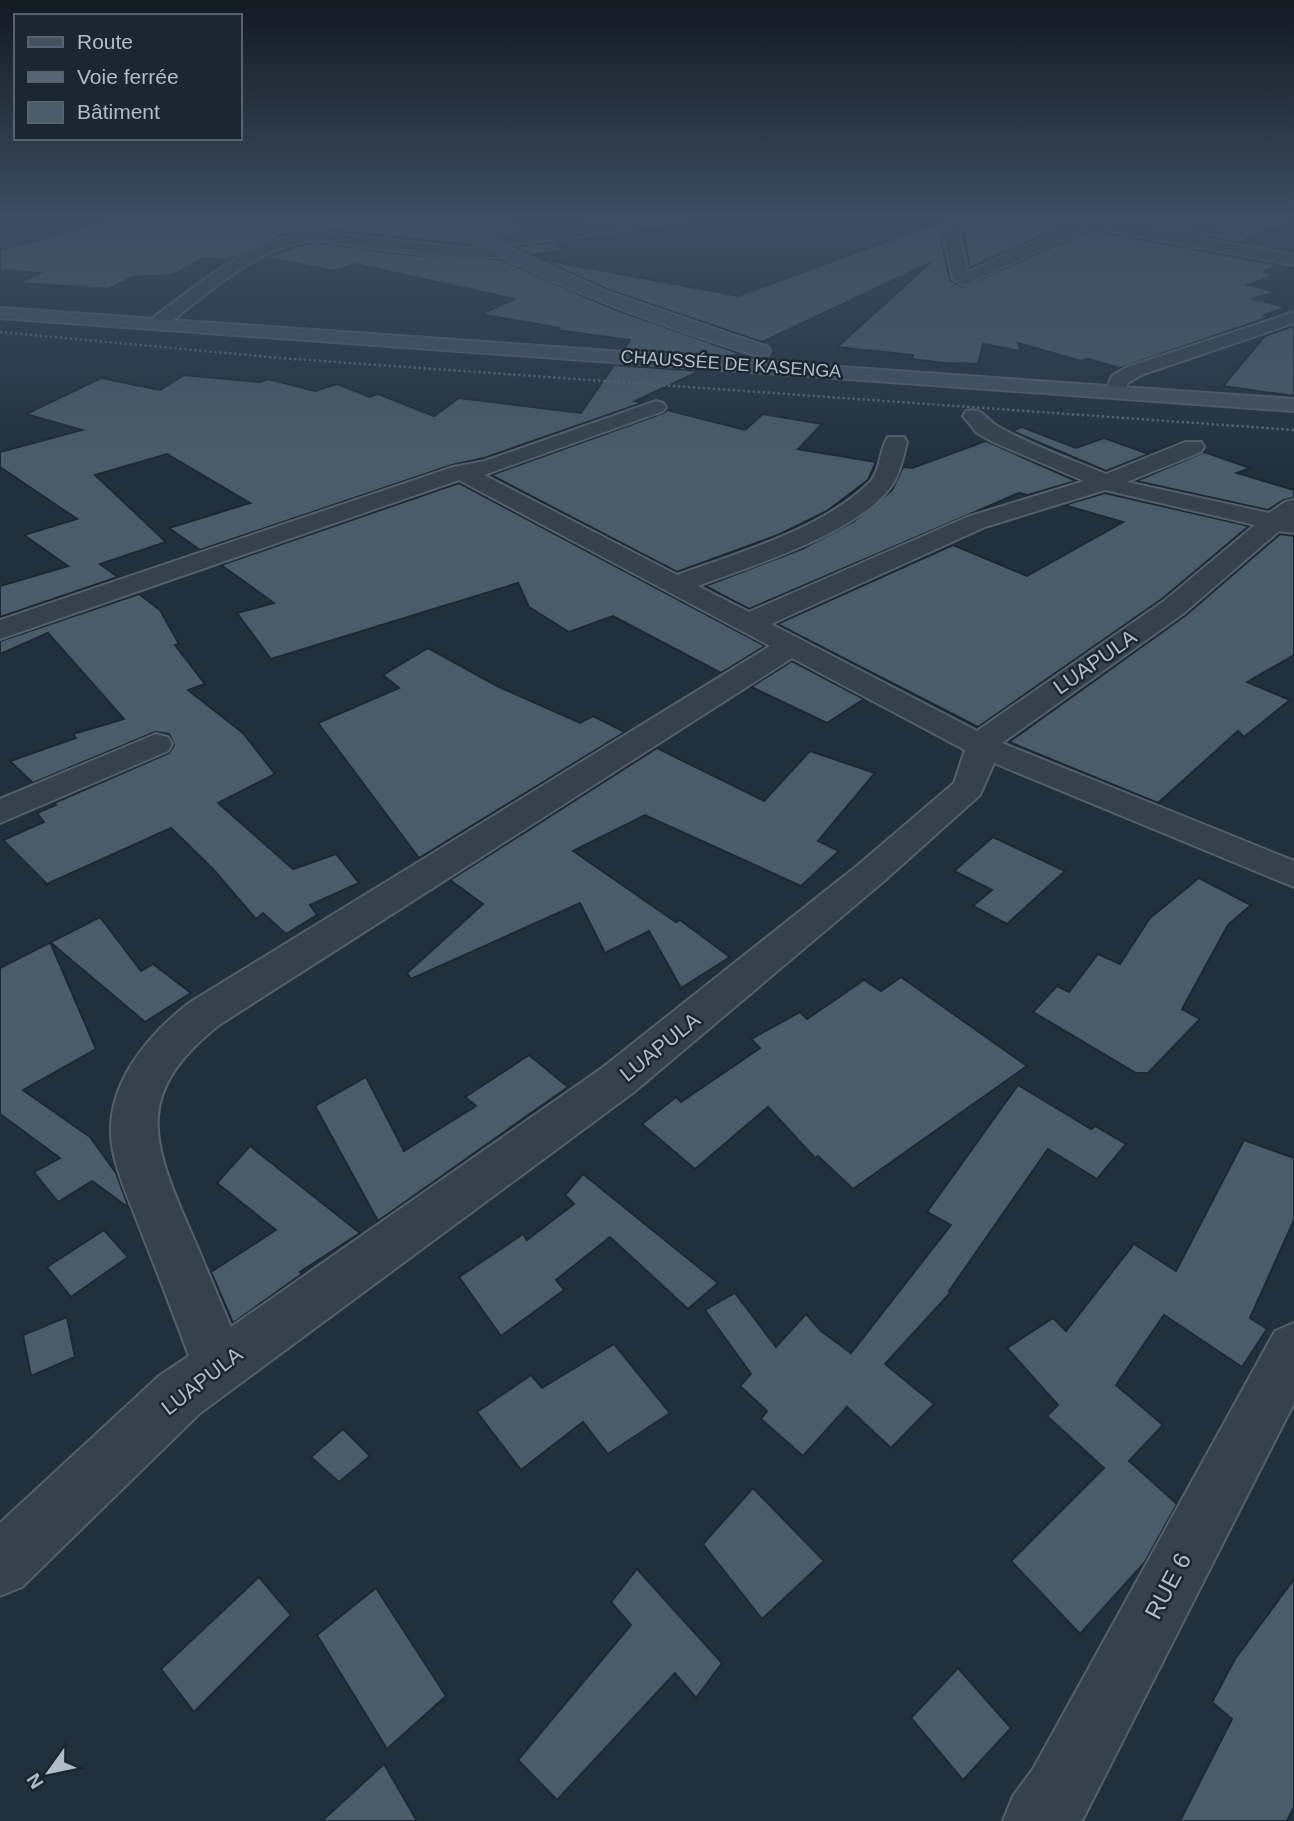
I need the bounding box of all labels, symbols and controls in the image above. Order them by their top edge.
legend [14,14,242,140]
text: Route [77,30,133,53]
text: Voie ferrée [77,65,179,88]
text: Bâtiment [77,100,160,123]
street label: CHAUSSÉE DE KASENGA [620,346,842,382]
street label: LUAPULA [1049,625,1141,698]
street label: LUAPULA [615,1008,704,1086]
street label: LUAPULA [157,1342,246,1419]
street label: RUE 6 [1139,1548,1196,1623]
north arrow [14,1737,84,1807]
text: N [23,1770,48,1792]

